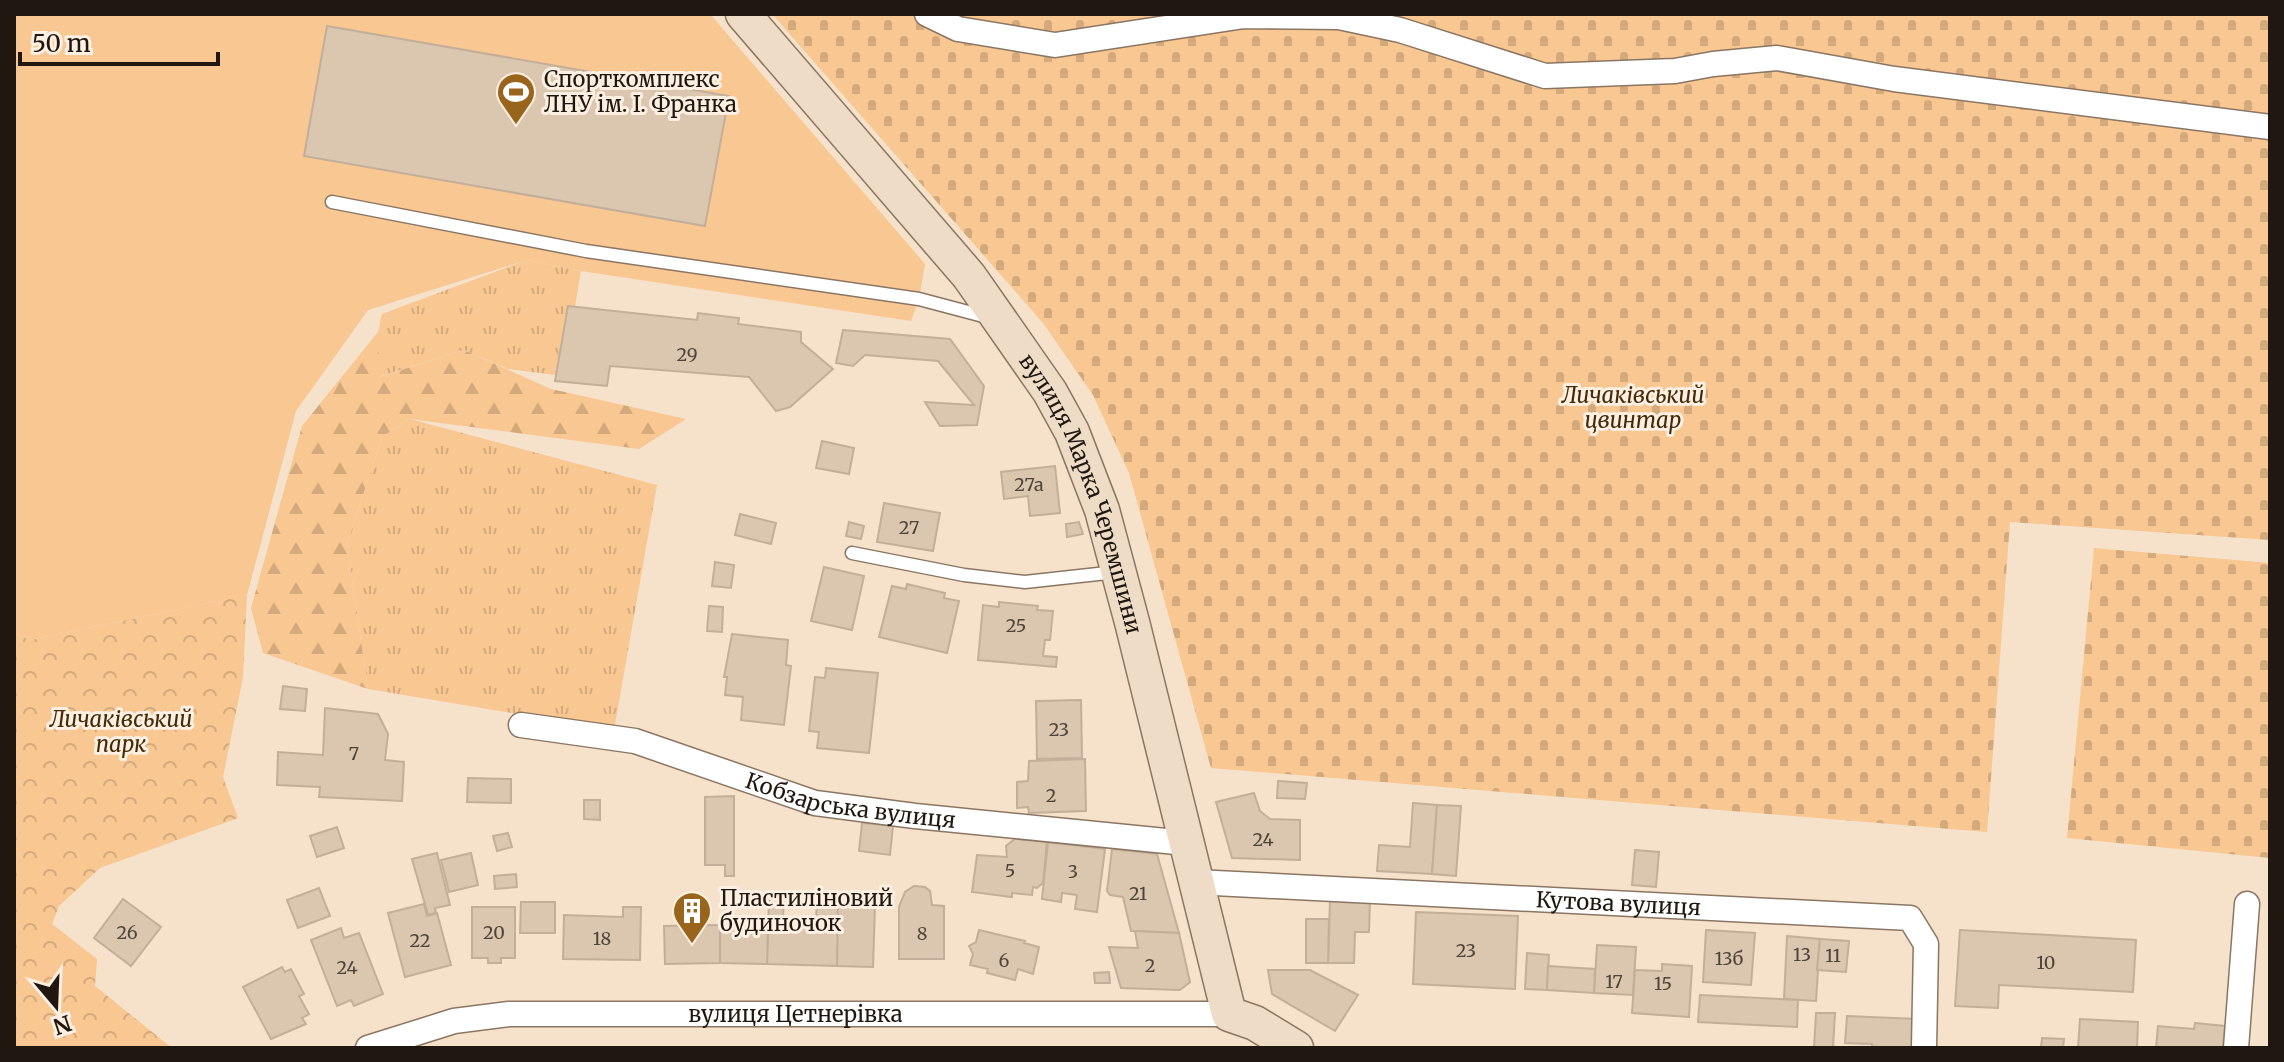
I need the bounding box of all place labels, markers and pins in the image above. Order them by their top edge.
place label: Спорткомплекс ЛНУ ім. І. Франка [544,65,737,118]
sports icon: Спорткомплекс ЛНУ ім. І. Франка [495,71,537,126]
place label: Пластиліновий будиночок [720,884,893,937]
building icon: Пластиліновий будиночок [671,890,713,945]

